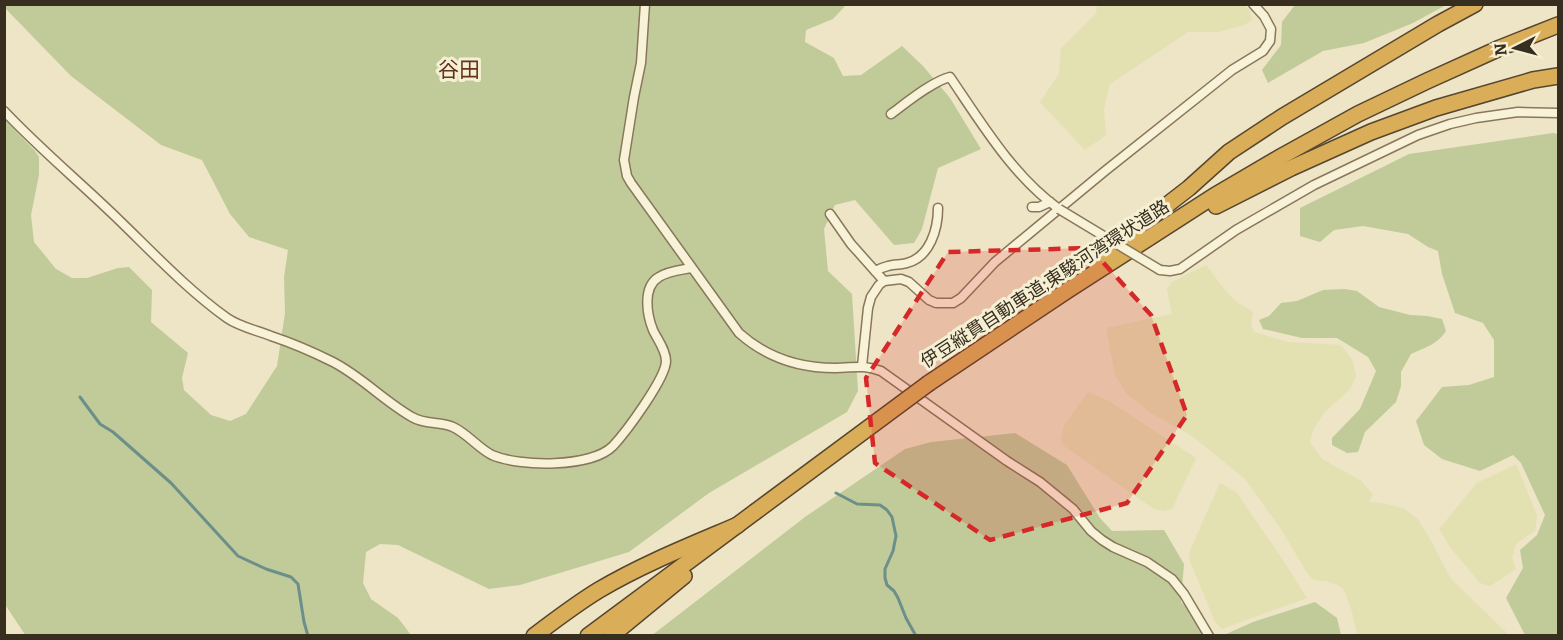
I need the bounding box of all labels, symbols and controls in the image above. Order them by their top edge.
north arrow [1485,18,1545,78]
text: N [1490,42,1511,57]
district label: 谷田 [438,57,480,83]
street label: 伊豆縦貫自動車道;東駿河湾環状道路 [917,195,1173,373]

